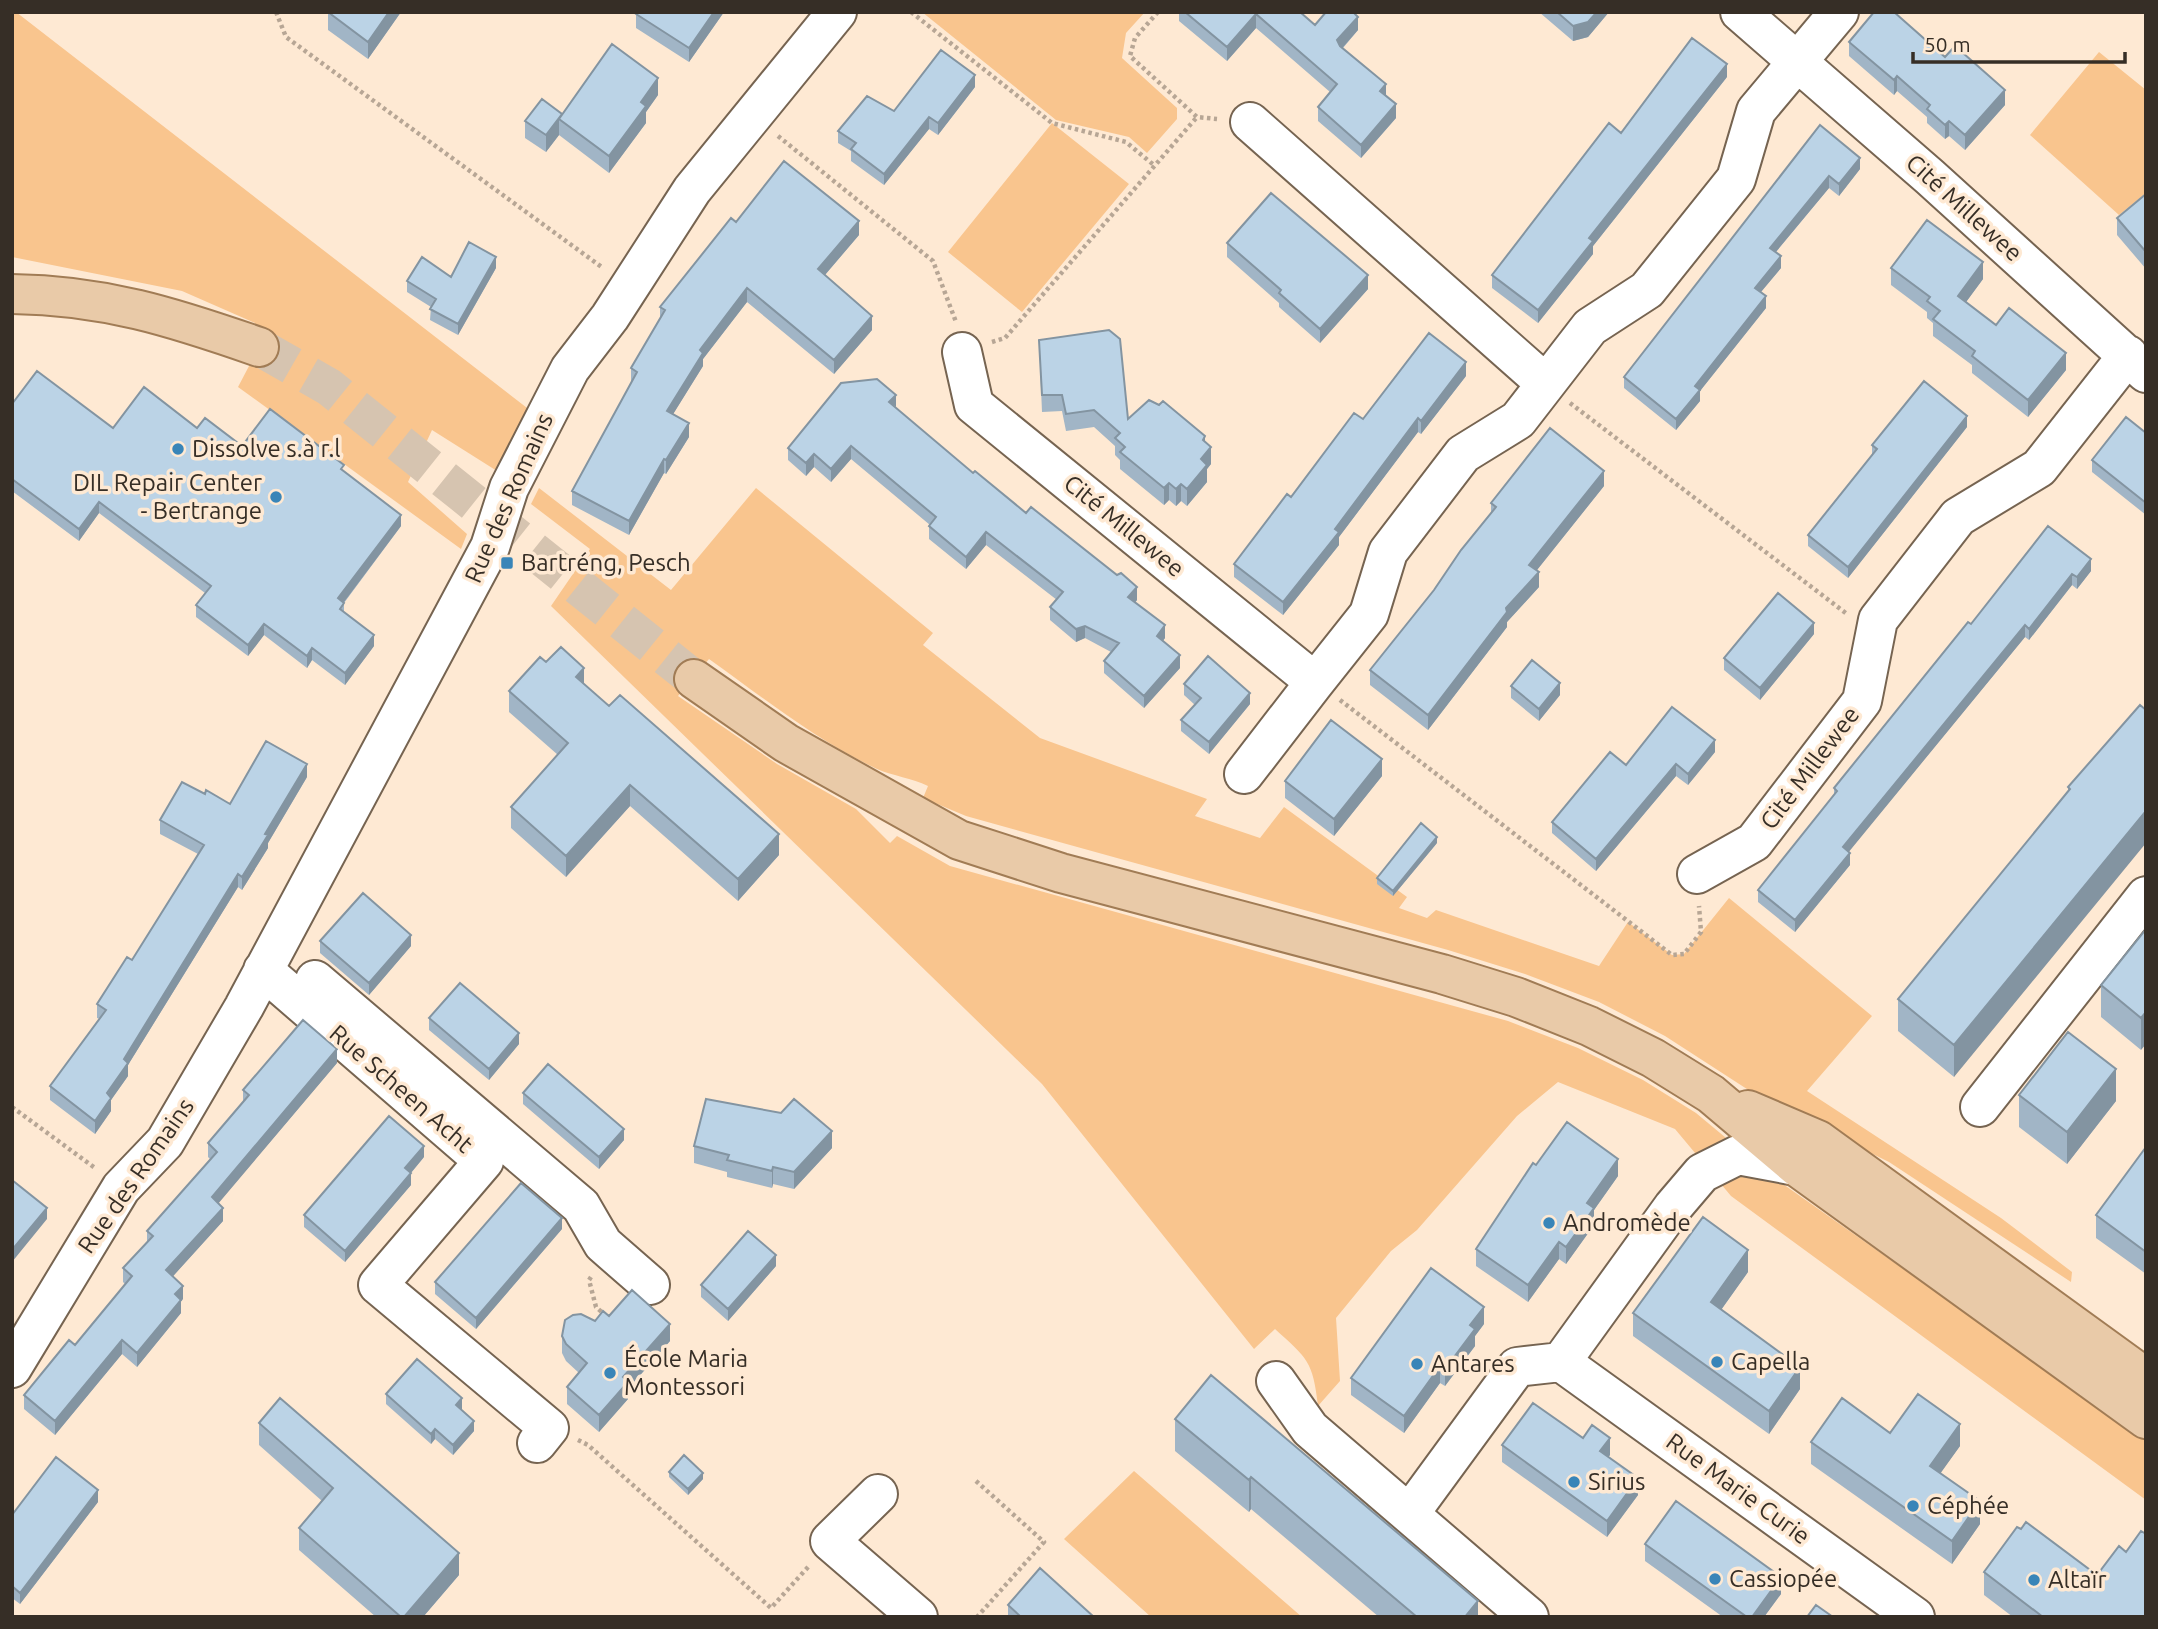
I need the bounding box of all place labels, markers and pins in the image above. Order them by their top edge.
place label: Dissolve s.à r.l [192,435,341,462]
marker: Dissolve s.à r.l [170,441,186,457]
place label: DIL Repair Center - Bertrange [73,469,262,524]
marker: DIL Repair Center - Bertrange [268,489,284,505]
place label: Bartréng, Pesch [521,549,691,576]
marker: Bartréng, Pesch [499,555,515,571]
place label: Andromède [1563,1209,1691,1236]
marker: Andromède [1541,1215,1557,1231]
place label: École Maria Montessori [624,1344,748,1400]
place label: Capella [1731,1348,1810,1375]
place label: Antares [1431,1350,1515,1377]
marker: Capella [1709,1354,1725,1370]
marker: Antares [1409,1356,1425,1372]
marker: École Maria Montessori [602,1365,618,1381]
place label: Sirius [1588,1468,1645,1495]
marker: Sirius [1566,1474,1582,1490]
place label: Céphée [1927,1492,2009,1519]
marker: Céphée [1905,1498,1921,1514]
place label: Cassiopée [1729,1565,1837,1592]
place label: Altaïr [2048,1566,2107,1593]
marker: Cassiopée [1707,1571,1723,1587]
marker: Altaïr [2026,1572,2042,1588]

